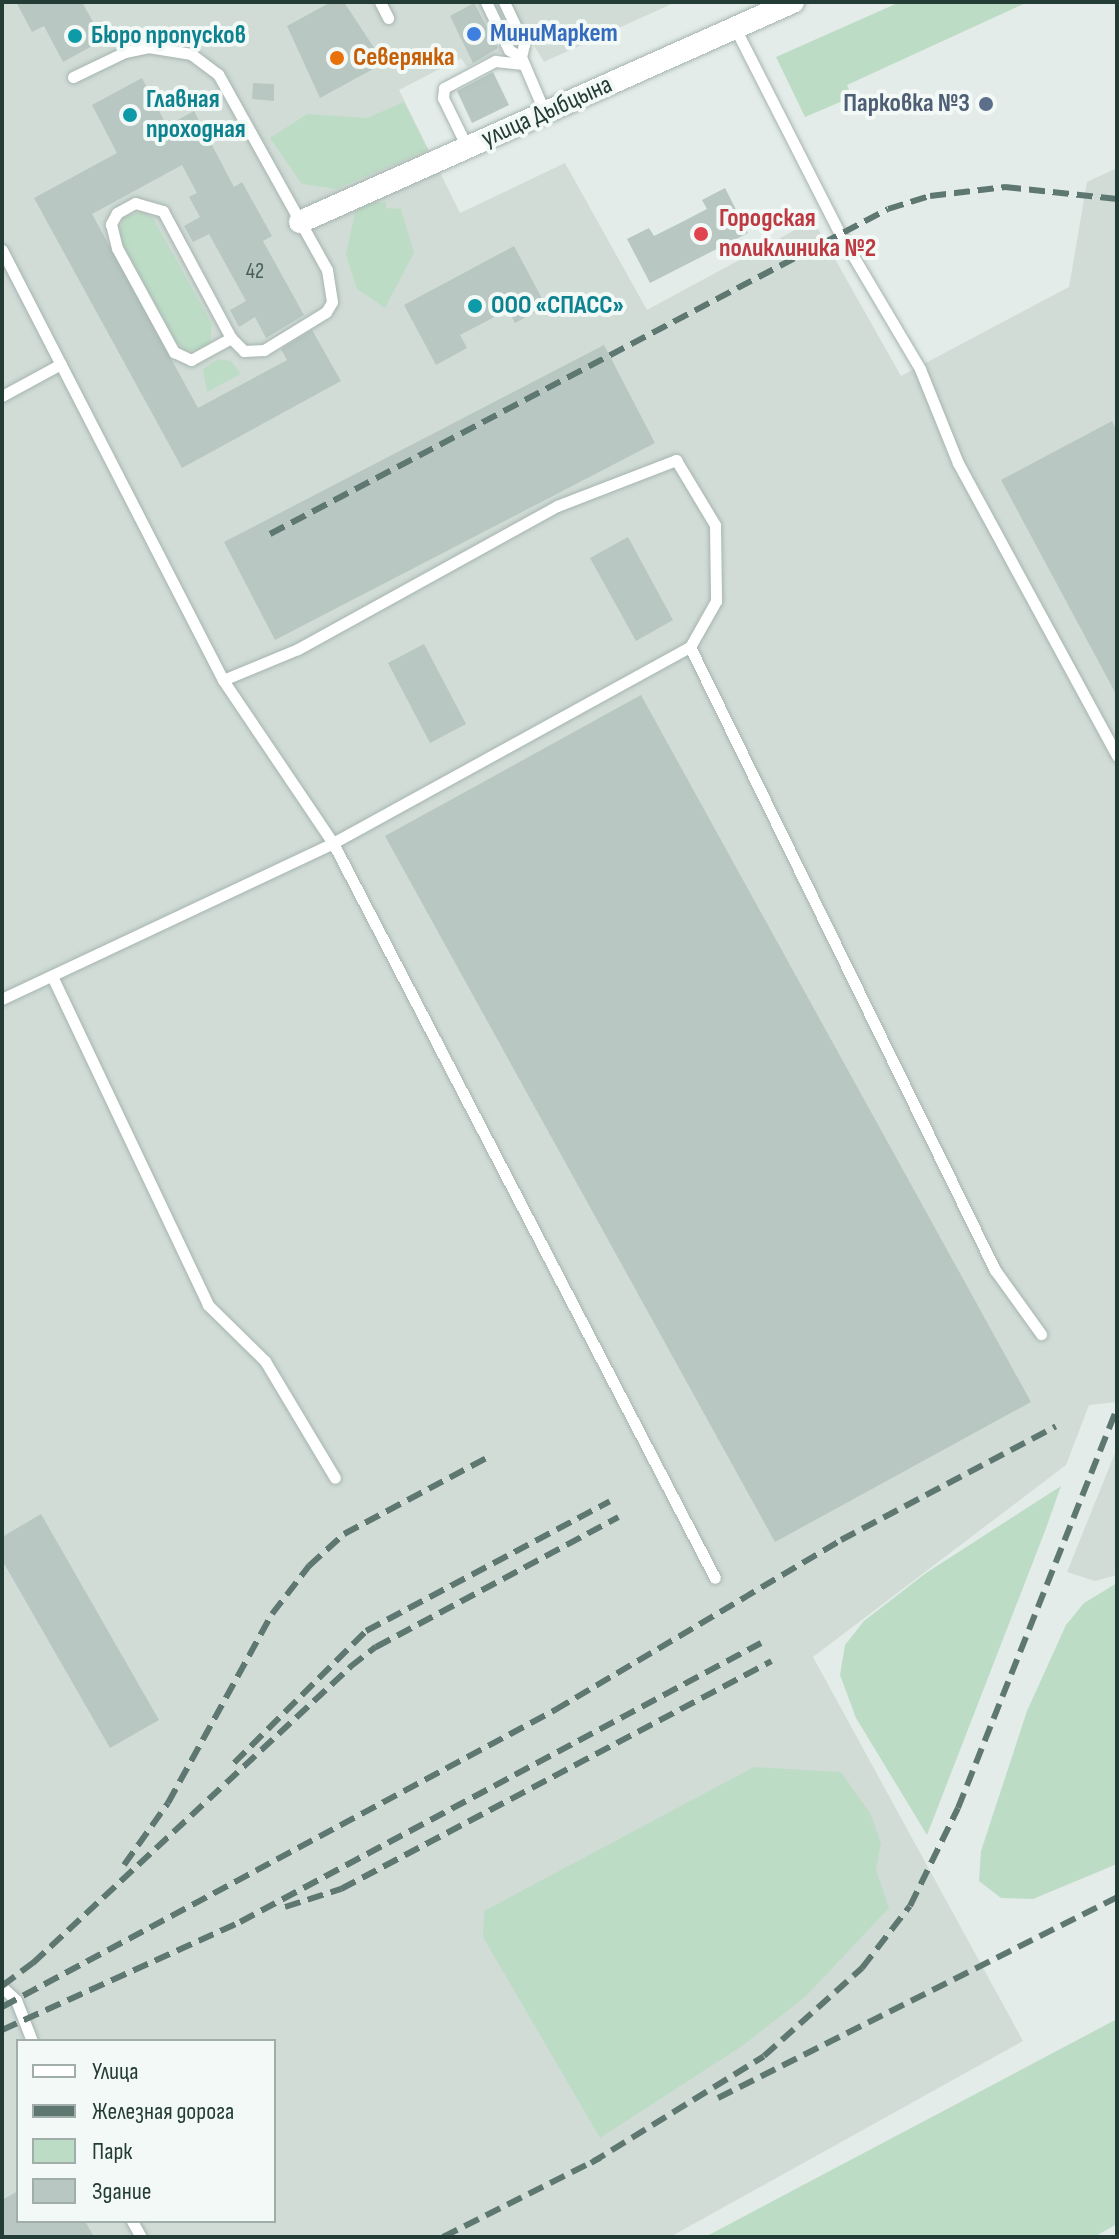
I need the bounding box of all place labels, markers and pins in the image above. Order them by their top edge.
place label: MиниMаркет [490,18,618,50]
place label: Бюро пропусков [91,20,246,52]
marker: MиниMаркет [465,25,483,43]
marker: Бюро пропусков [66,27,84,45]
place label: Северянка [353,42,455,74]
marker: Северянка [328,49,346,67]
place label: Главная проходная [146,84,246,146]
place label: Парковка №3 [843,88,970,120]
marker: Парковка №3 [977,95,995,113]
marker: Главная проходная [121,106,139,124]
place label: Городская поликлиника №2 [719,203,876,264]
marker: Городская поликлиника №2 [690,223,712,245]
place label: ООО «СПАСС» [491,290,624,322]
marker: ООО «СПАСС» [466,297,484,315]

